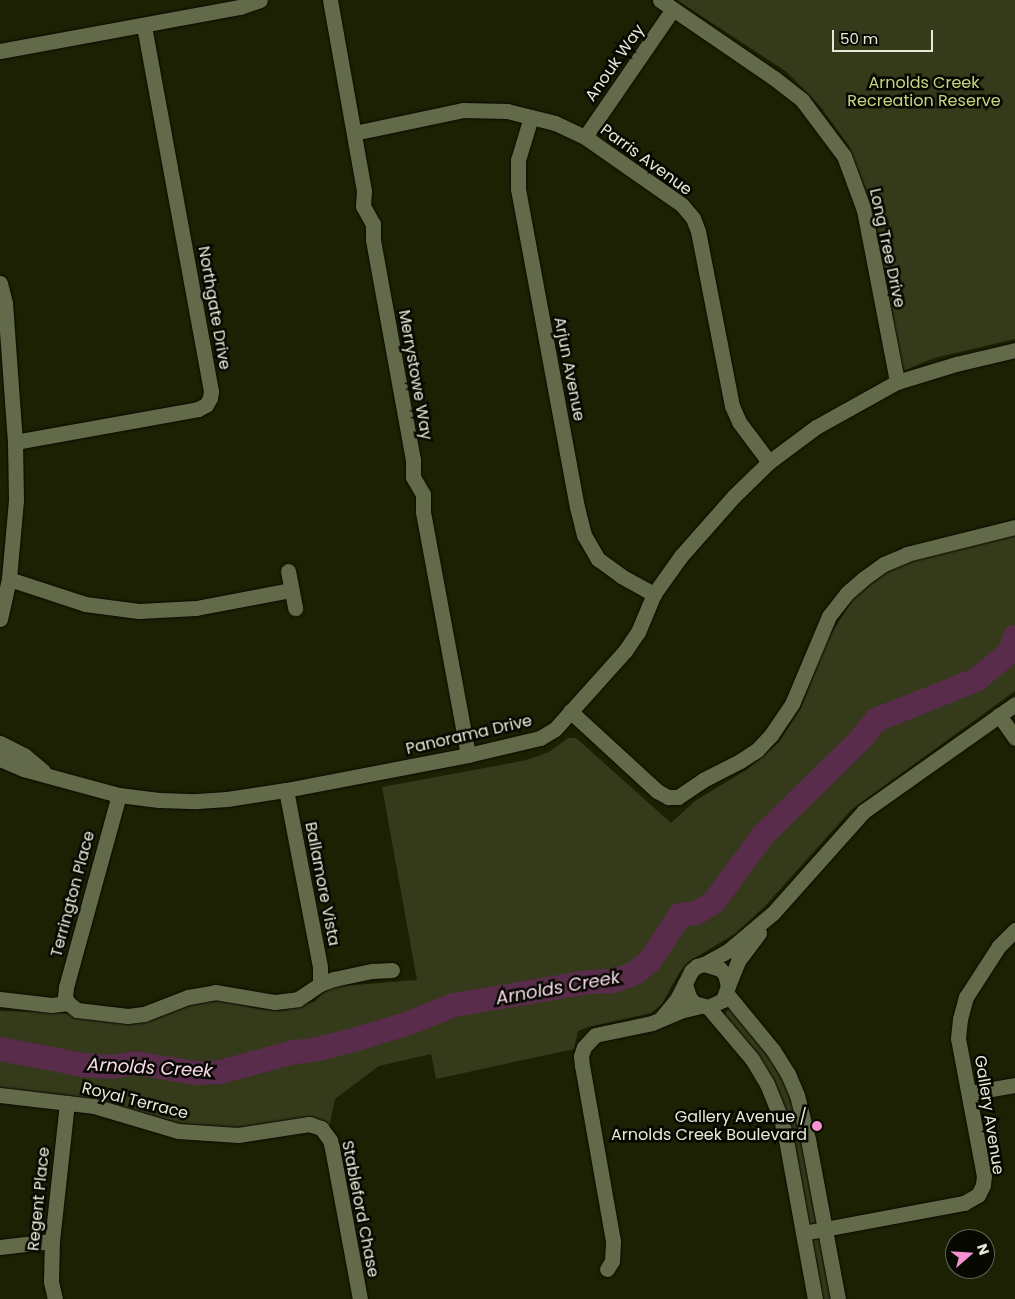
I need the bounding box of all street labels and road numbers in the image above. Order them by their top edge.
street label: Anouk Way [581,21,649,105]
street label: Parris Avenue [596,120,696,200]
street label: Long Tree Drive [865,187,909,309]
street label: Northgate Drive [194,245,234,371]
street label: Merrystowe Way [394,308,436,442]
street label: Arjun Avenue [550,315,588,423]
street label: Panorama Drive [404,711,534,759]
street label: Ballamore Vista [301,820,343,948]
street label: Terrington Place [47,829,99,959]
street label: Gallery Avenue [970,1054,1008,1176]
street label: Royal Terrace [80,1079,190,1123]
street label: Stableford Chase [337,1139,383,1279]
street label: Regent Place [24,1146,54,1252]

